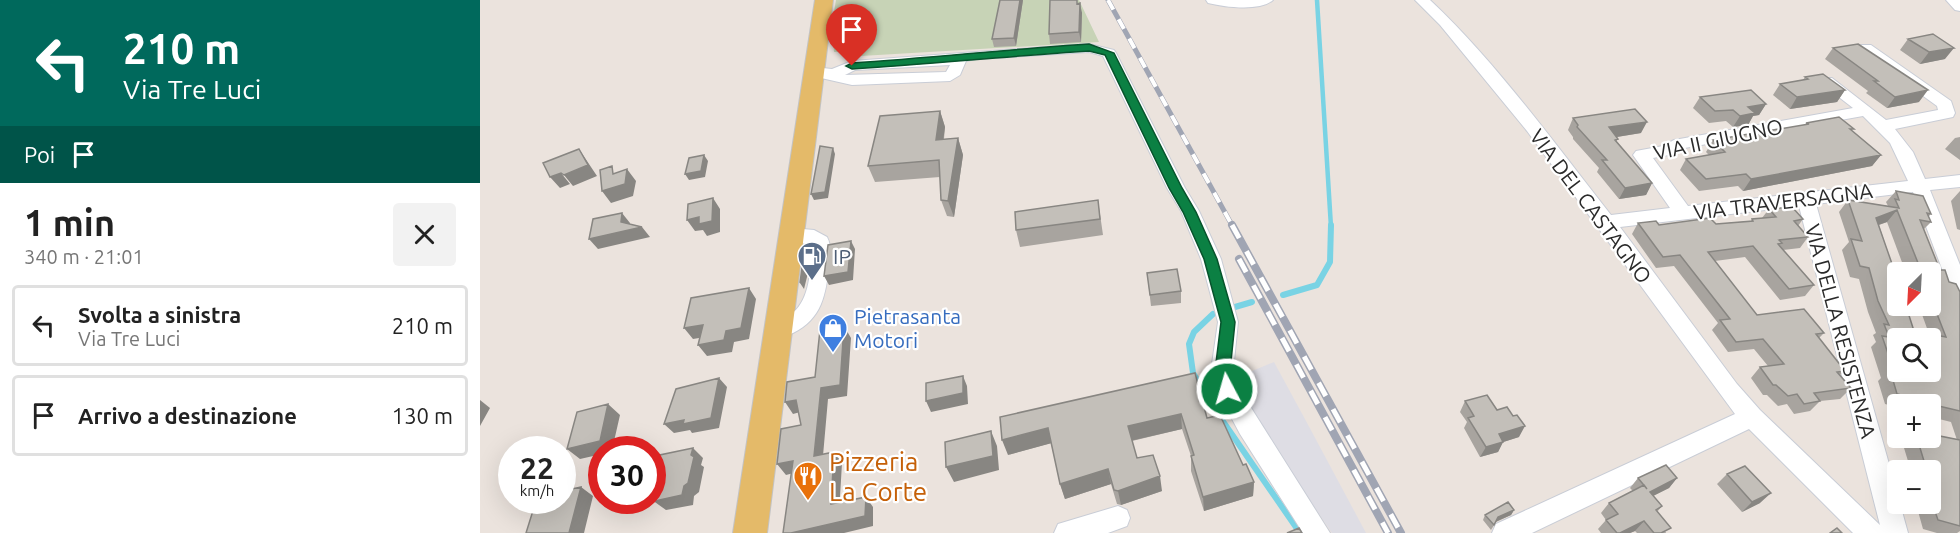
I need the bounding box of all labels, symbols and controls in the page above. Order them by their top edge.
pin [826,4,877,66]
icon: arrive [835,13,868,46]
icon: left [24,24,102,102]
text: 210 m [123,25,240,72]
text: Via Tre Luci [123,74,261,104]
street label: VIA II GIUGNO [1651,114,1785,164]
street label: VIA DEL CASTAGNO [1525,124,1657,288]
icon: arrive [67,138,100,171]
text: Poi [24,142,55,167]
street label: VIA TRAVERSAGNA [1692,178,1874,224]
text: 1 min [24,202,115,243]
button: close [393,203,456,266]
street label: VIA DELLA RESISTENZA [1801,221,1881,441]
fuel station icon: IP [796,240,828,282]
place label: IP [833,244,851,268]
text: 340 m · 21:01 [24,245,144,268]
north arrow [1887,262,1941,316]
map controls [1887,262,1941,514]
text: Svolta a sinistra [78,302,241,327]
place label: Pietrasanta Motori [854,304,961,352]
icon: left [27,309,60,342]
shop icon: Pietrasanta Motori [817,312,849,354]
text: 210 m [392,313,453,338]
text: Via Tre Luci [78,327,180,350]
button: search [1887,328,1941,382]
position arrow [1195,357,1259,421]
button: + [1887,394,1941,448]
icon: arrive [27,399,60,432]
text: Arrivo a destinazione [78,403,297,428]
text: 130 m [392,403,453,428]
speed limit sign: 30 [588,436,666,514]
place label: Pizzeria La Corte [829,447,927,506]
text: 22 [520,451,554,485]
restaurant icon: Pizzeria La Corte [792,460,824,502]
button: − [1887,460,1941,514]
text: km/h [520,482,554,499]

